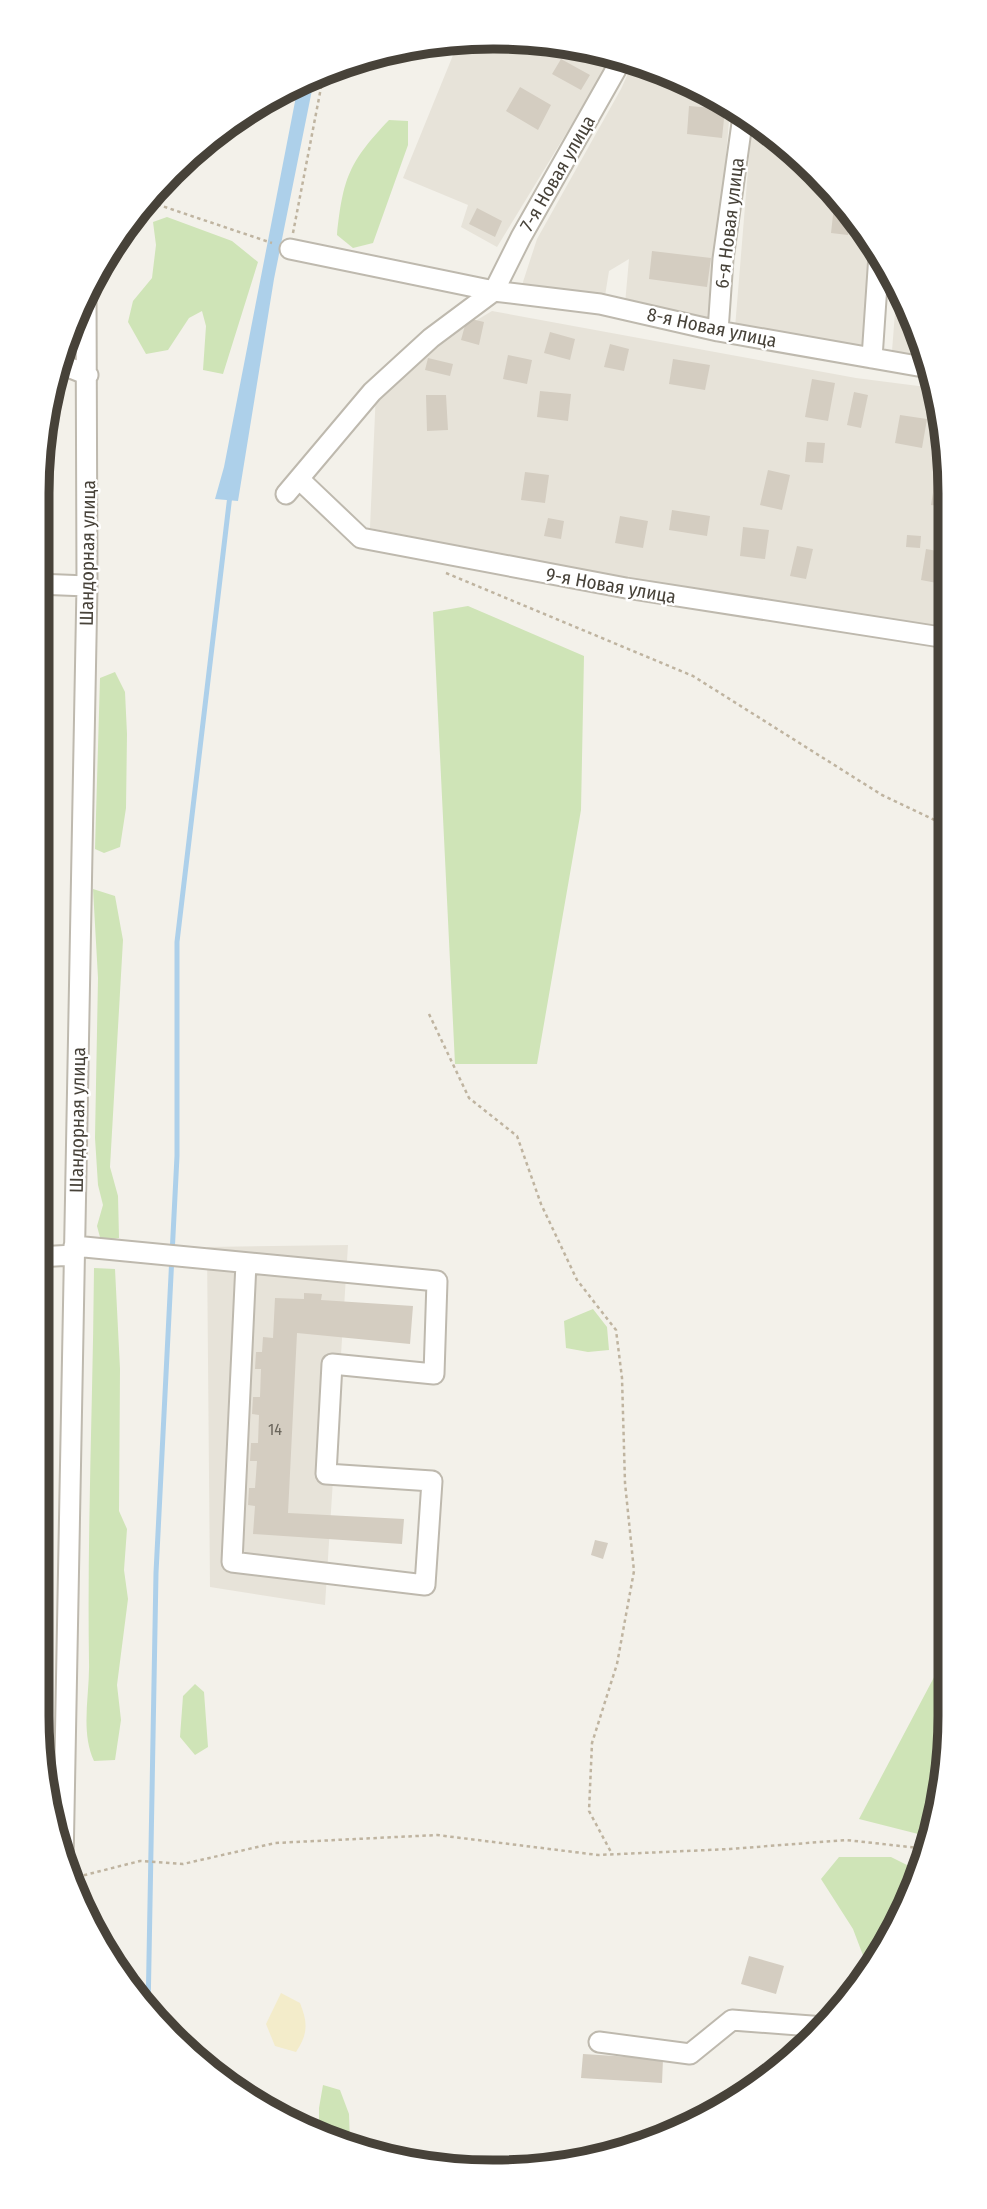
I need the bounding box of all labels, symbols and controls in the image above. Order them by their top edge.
street label: 7-я Новая улица [515,111,600,235]
street label: 6-я Новая улица [710,156,749,290]
street label: 8-я Новая улица [645,303,779,352]
street label: Шандорная улица [75,480,100,626]
street label: 9-я Новая улица [544,563,678,608]
street label: Шандорная улица [65,1047,90,1193]
house number: 14 [268,1420,282,1439]

